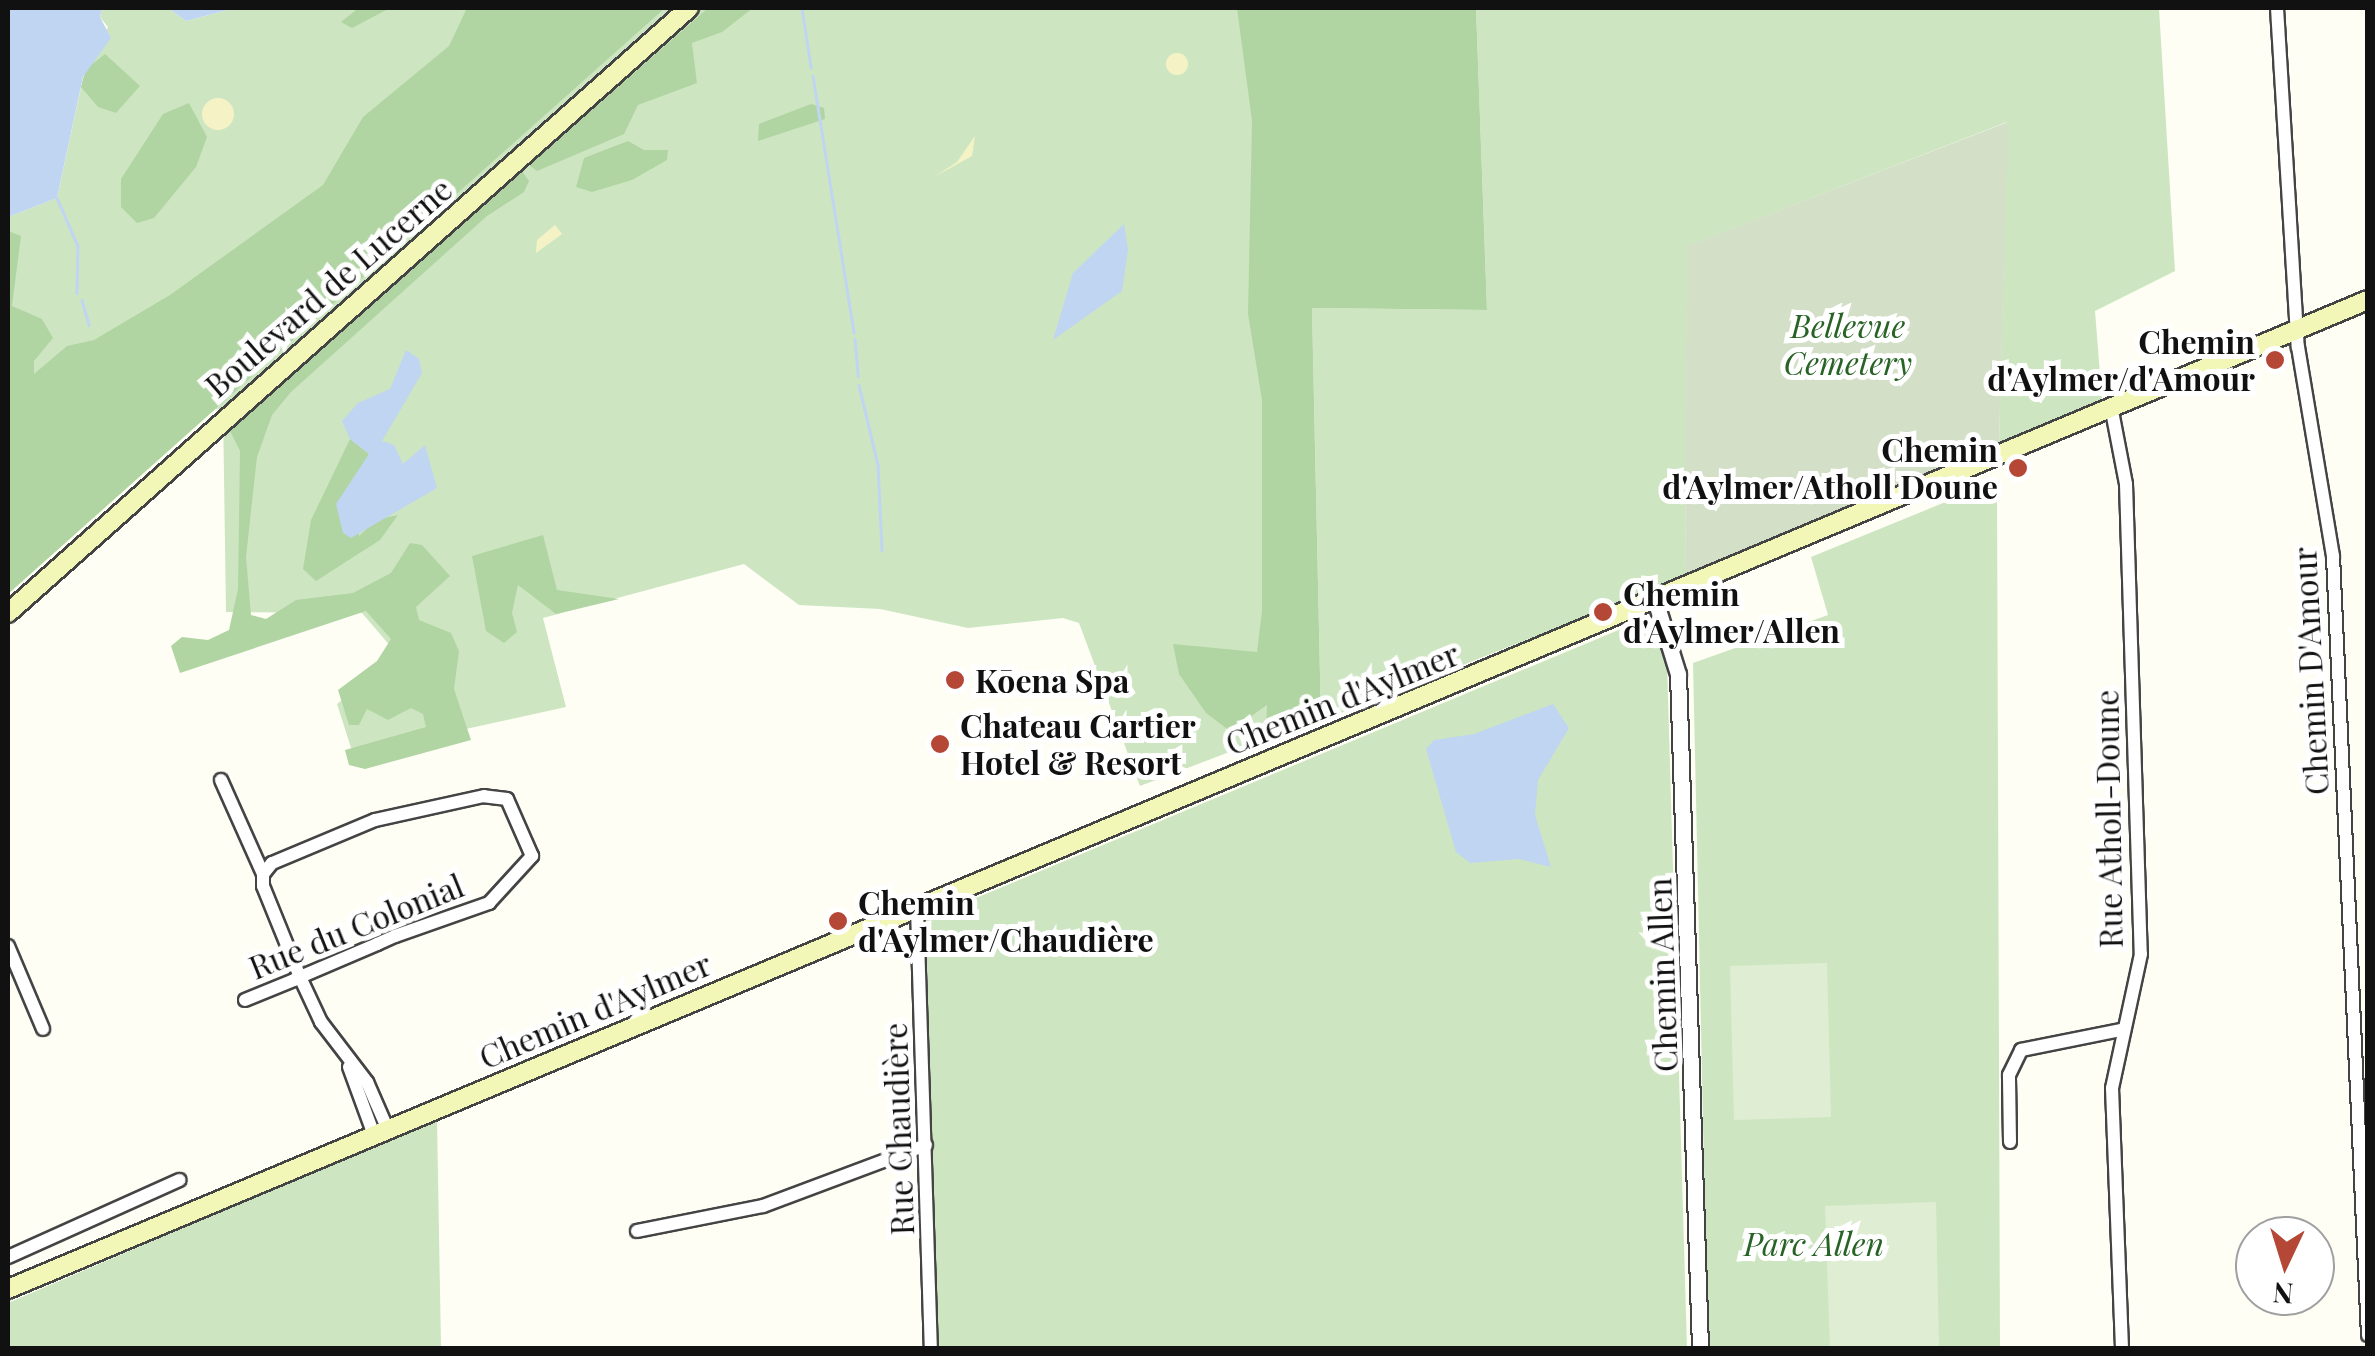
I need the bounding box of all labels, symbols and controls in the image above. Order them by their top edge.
street label: Boulevard de Lucerne [197,170,459,404]
park label: Bellevue Cemetery [1784,307,1912,382]
place label: Chemin d'Aylmer/d'Amour [1987,323,2255,398]
marker: Chemin d'Aylmer/d'Amour [2264,349,2286,371]
place label: Chemin d'Aylmer/Atholl Doune [1662,431,1998,506]
marker: Chemin d'Aylmer/Atholl Doune [2007,457,2029,479]
street label: Chemin D'Amour [2284,546,2336,796]
place label: Chemin d'Aylmer/Allen [1623,575,1840,650]
marker: Chemin d'Aylmer/Allen [1592,601,1614,623]
street label: Chemin d'Aylmer [1220,634,1464,762]
place label: Kōena Spa [975,661,1129,699]
marker: Kōena Spa [944,669,966,691]
street label: Rue Atholl-Doune [2087,689,2129,949]
place label: Chateau Cartier Hotel & Resort [960,707,1196,782]
marker: Chateau Cartier Hotel & Resort [929,733,951,755]
street label: Rue du Colonial [243,866,469,986]
street label: Chemin Allen [1639,877,1685,1073]
place label: Chemin d'Aylmer/Chaudière [858,884,1154,959]
marker: Chemin d'Aylmer/Chaudière [827,910,849,932]
street label: Chemin d'Aylmer [473,944,717,1076]
street label: Rue Chaudière [875,1022,921,1236]
north arrow [2235,1216,2335,1316]
park label: Parc Allen [1744,1224,1884,1262]
text: N [2272,1275,2294,1314]

